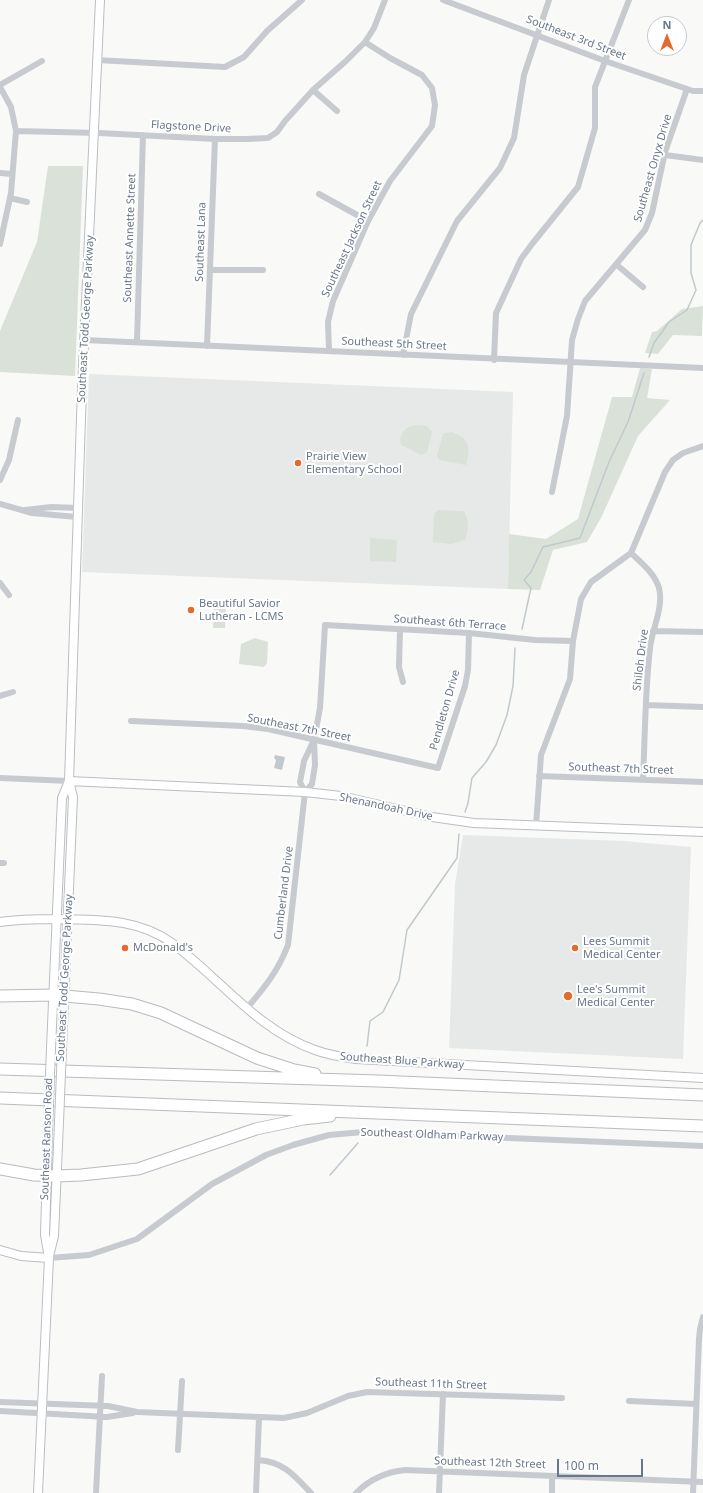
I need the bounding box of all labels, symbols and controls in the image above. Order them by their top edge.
street label: Southeast 3rd Street [524,13,628,63]
north arrow [647,16,687,56]
text: N [663,17,671,32]
street label: Southeast Onyx Drive [631,113,675,223]
street label: Flagstone Drive [150,118,232,136]
street label: Southeast Annette Street [121,173,139,303]
street label: Southeast Jackson Street [319,178,385,300]
street label: Southeast Lana [193,202,209,282]
street label: Southeast Todd George Parkway [75,235,97,403]
street label: Southeast 5th Street [341,335,447,353]
place label: Prairie View Elementary School [306,450,402,476]
marker: Prairie View Elementary School [293,458,303,468]
place label: Beautiful Savior Lutheran - LCMS [199,597,284,623]
marker: Beautiful Savior Lutheran - LCMS [186,605,196,615]
street label: Southeast 6th Terrace [393,612,507,634]
street label: Shiloh Drive [631,628,651,692]
street label: Pendleton Drive [427,668,463,752]
street label: Southeast 7th Street [246,711,352,745]
street label: Southeast 7th Street [568,761,674,777]
street label: Shenandoah Drive [338,791,434,823]
street label: Cumberland Drive [272,845,296,941]
street label: Southeast Todd George Parkway [54,894,76,1062]
place label: Lees Summit Medical Center [583,935,661,961]
place label: McDonald's [133,941,193,955]
marker: McDonald's [120,943,130,953]
marker: Lees Summit Medical Center [570,943,580,953]
place label: Lee's Summit Medical Center [577,983,655,1009]
marker: Lee's Summit Medical Center [562,990,574,1002]
street label: Southeast Blue Parkway [340,1050,464,1072]
street label: Southeast Ranson Road [38,1078,56,1200]
street label: Southeast Oldham Parkway [360,1126,504,1144]
street label: Southeast 11th Street [375,1375,487,1393]
scale bar [559,1451,645,1477]
street label: Southeast 12th Street [434,1454,546,1472]
text: 100 m [564,1457,599,1474]

